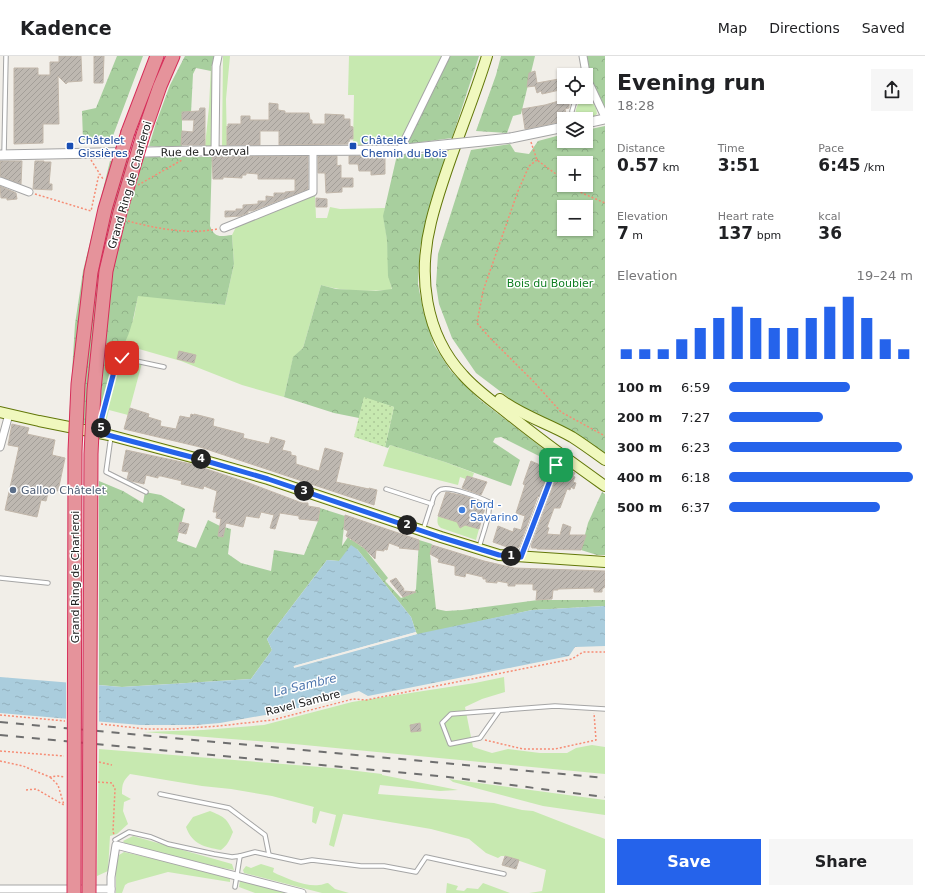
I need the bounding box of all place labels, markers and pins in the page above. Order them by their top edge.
place label: Châtelet Gissières [78,134,128,160]
place label: Châtelet Chemin du Bois [361,134,447,160]
marker: Châtelet Gissières [65,141,75,151]
marker: Châtelet Chemin du Bois [348,141,358,151]
pin [105,341,139,375]
pin: 5 [91,418,111,438]
pin [539,448,573,482]
pin: 4 [191,449,211,469]
pin: 3 [294,481,314,501]
place label: Galloo Châtelet [21,484,107,497]
marker: Galloo Châtelet [8,485,18,495]
place label: Ford - Savarino [470,498,519,524]
marker: Ford - Savarino [457,505,467,515]
pin: 2 [397,515,417,535]
pin: 1 [501,546,521,566]

